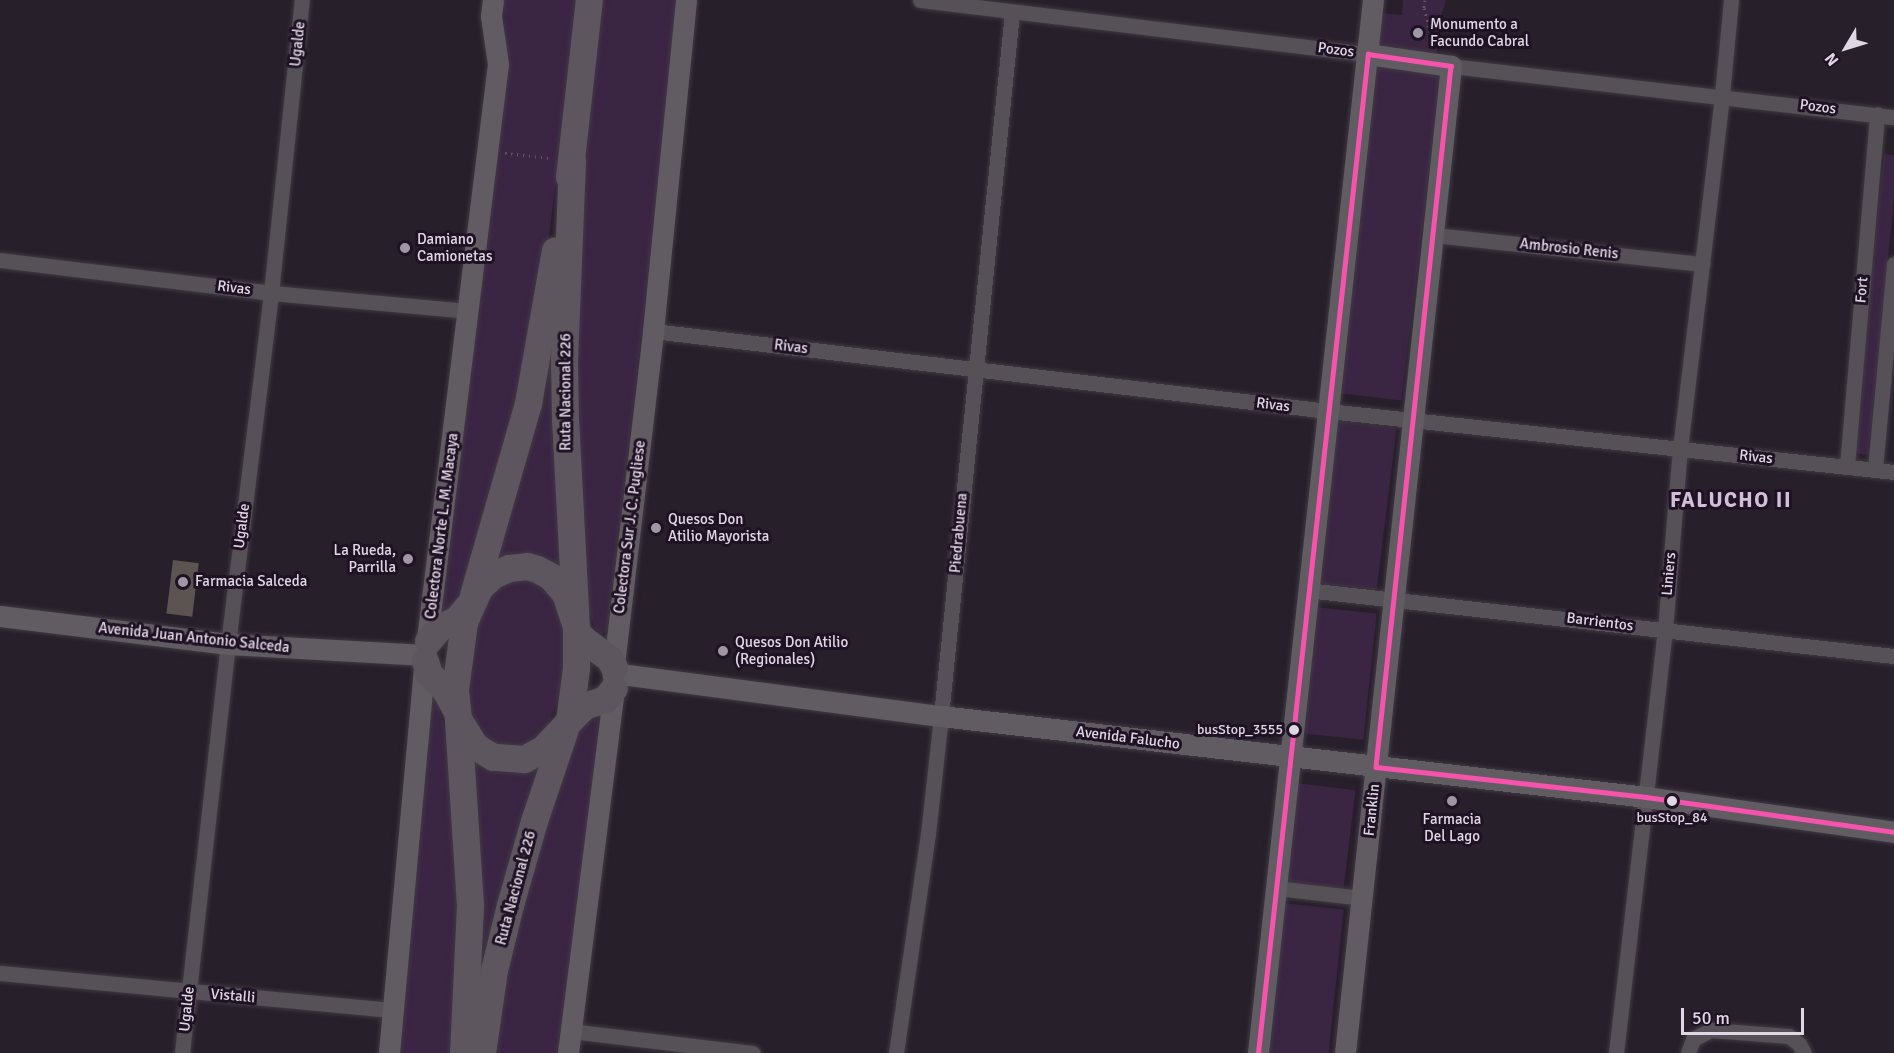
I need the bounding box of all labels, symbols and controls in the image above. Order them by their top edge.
place label: Monumento a Facundo Cabral [1430,15,1529,50]
north arrow [1816,18,1876,78]
street label: Ugalde [287,21,309,67]
marker: Monumento a Facundo Cabral [1411,26,1425,40]
street label: Pozos [1317,39,1355,61]
text: N [1821,49,1843,70]
street label: Pozos [1799,96,1837,118]
place label: Damiano Camionetas [417,230,492,265]
street label: Ambrosio Renis [1519,235,1619,263]
marker: Damiano Camionetas [398,241,412,255]
street label: Fort [1852,276,1872,304]
street label: Rivas [216,277,252,299]
street label: Ruta Nacional 226 [557,333,575,451]
street label: Rivas [773,336,809,358]
street label: Rivas [1255,394,1291,416]
street label: Colectora Norte L. M. Macaya [422,432,462,620]
street label: Colectora Sur J. C. Pugliese [610,439,650,615]
street label: Rivas [1738,446,1774,468]
district label: FALUCHO II [1670,487,1792,513]
street label: Piedrabuena [947,492,971,574]
street label: Ugalde [230,502,254,550]
place label: Quesos Don Atilio Mayorista [668,510,769,545]
marker: Quesos Don Atilio Mayorista [649,521,663,535]
place label: La Rueda, Parrilla [333,541,396,576]
marker: La Rueda, Parrilla [401,552,415,566]
street label: Liniers [1658,552,1680,596]
place label: Farmacia Salceda [195,573,307,591]
marker: Farmacia Salceda [176,575,190,589]
street label: Barrientos [1566,609,1634,635]
street label: Avenida Juan Antonio Salceda [98,619,290,657]
place label: Quesos Don Atilio (Regionales) [735,633,848,668]
marker: Quesos Don Atilio (Regionales) [716,644,730,658]
place label: busStop_3555 [1197,722,1283,738]
street label: Avenida Falucho [1075,723,1181,753]
marker: busStop_3555 [1288,724,1300,736]
street label: Franklin [1360,783,1384,837]
marker: Farmacia Del Lago [1445,794,1459,808]
marker: busStop_84 [1666,795,1678,807]
place label: Farmacia Del Lago [1423,810,1481,845]
place label: busStop_84 [1637,810,1707,826]
street label: Ruta Nacional 226 [492,829,540,947]
street label: Vistalli [210,985,256,1007]
street label: Ugalde [176,986,198,1032]
scale bar [1684,996,1807,1034]
text: 50 m [1692,1007,1730,1029]

